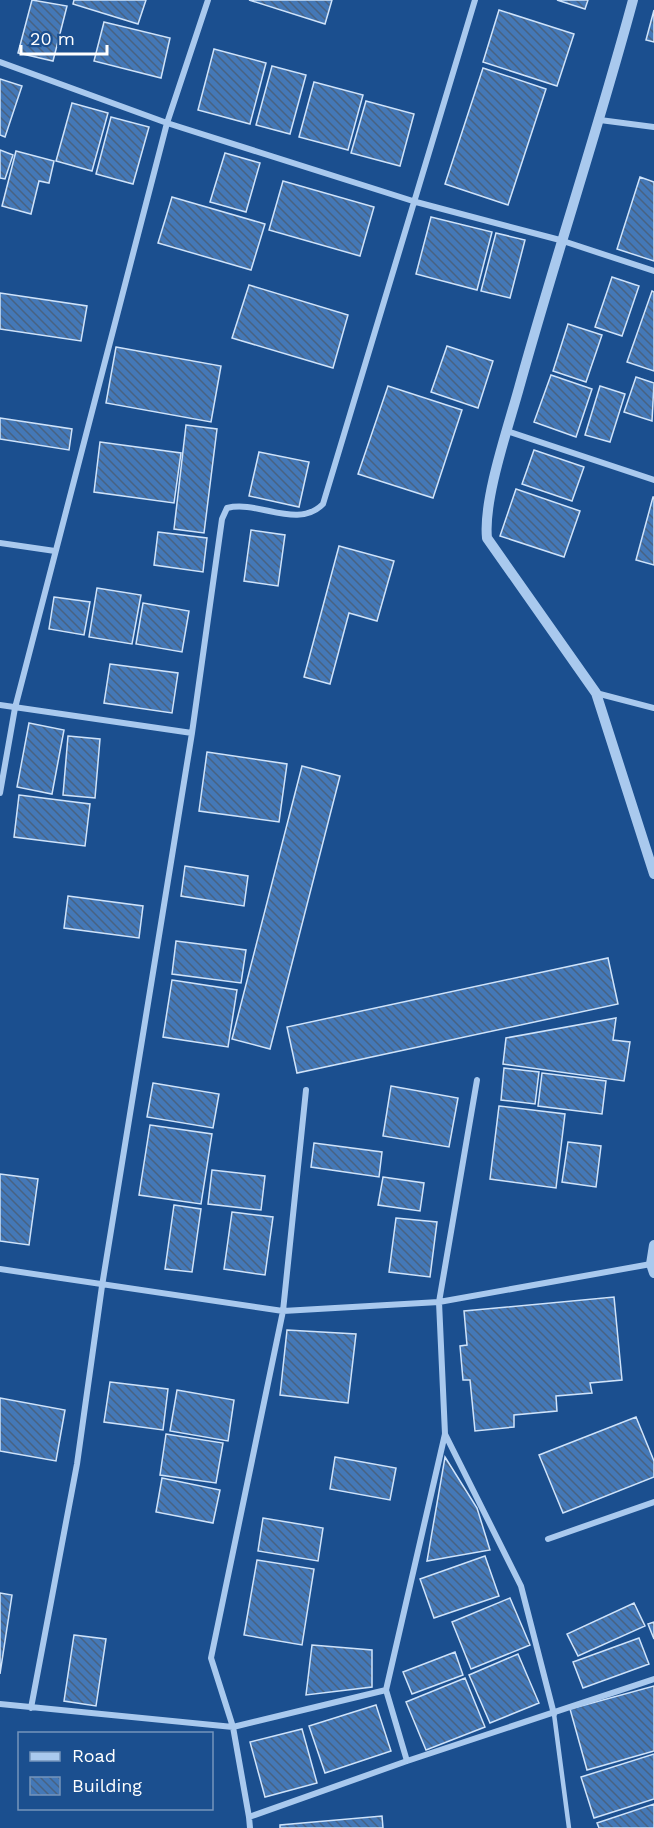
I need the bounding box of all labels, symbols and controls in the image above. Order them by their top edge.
scale bar [21,18,106,56]
text: 20 m [30,28,75,49]
legend [18,1732,213,1810]
text: Road [72,1745,116,1766]
text: Building [72,1775,142,1796]

